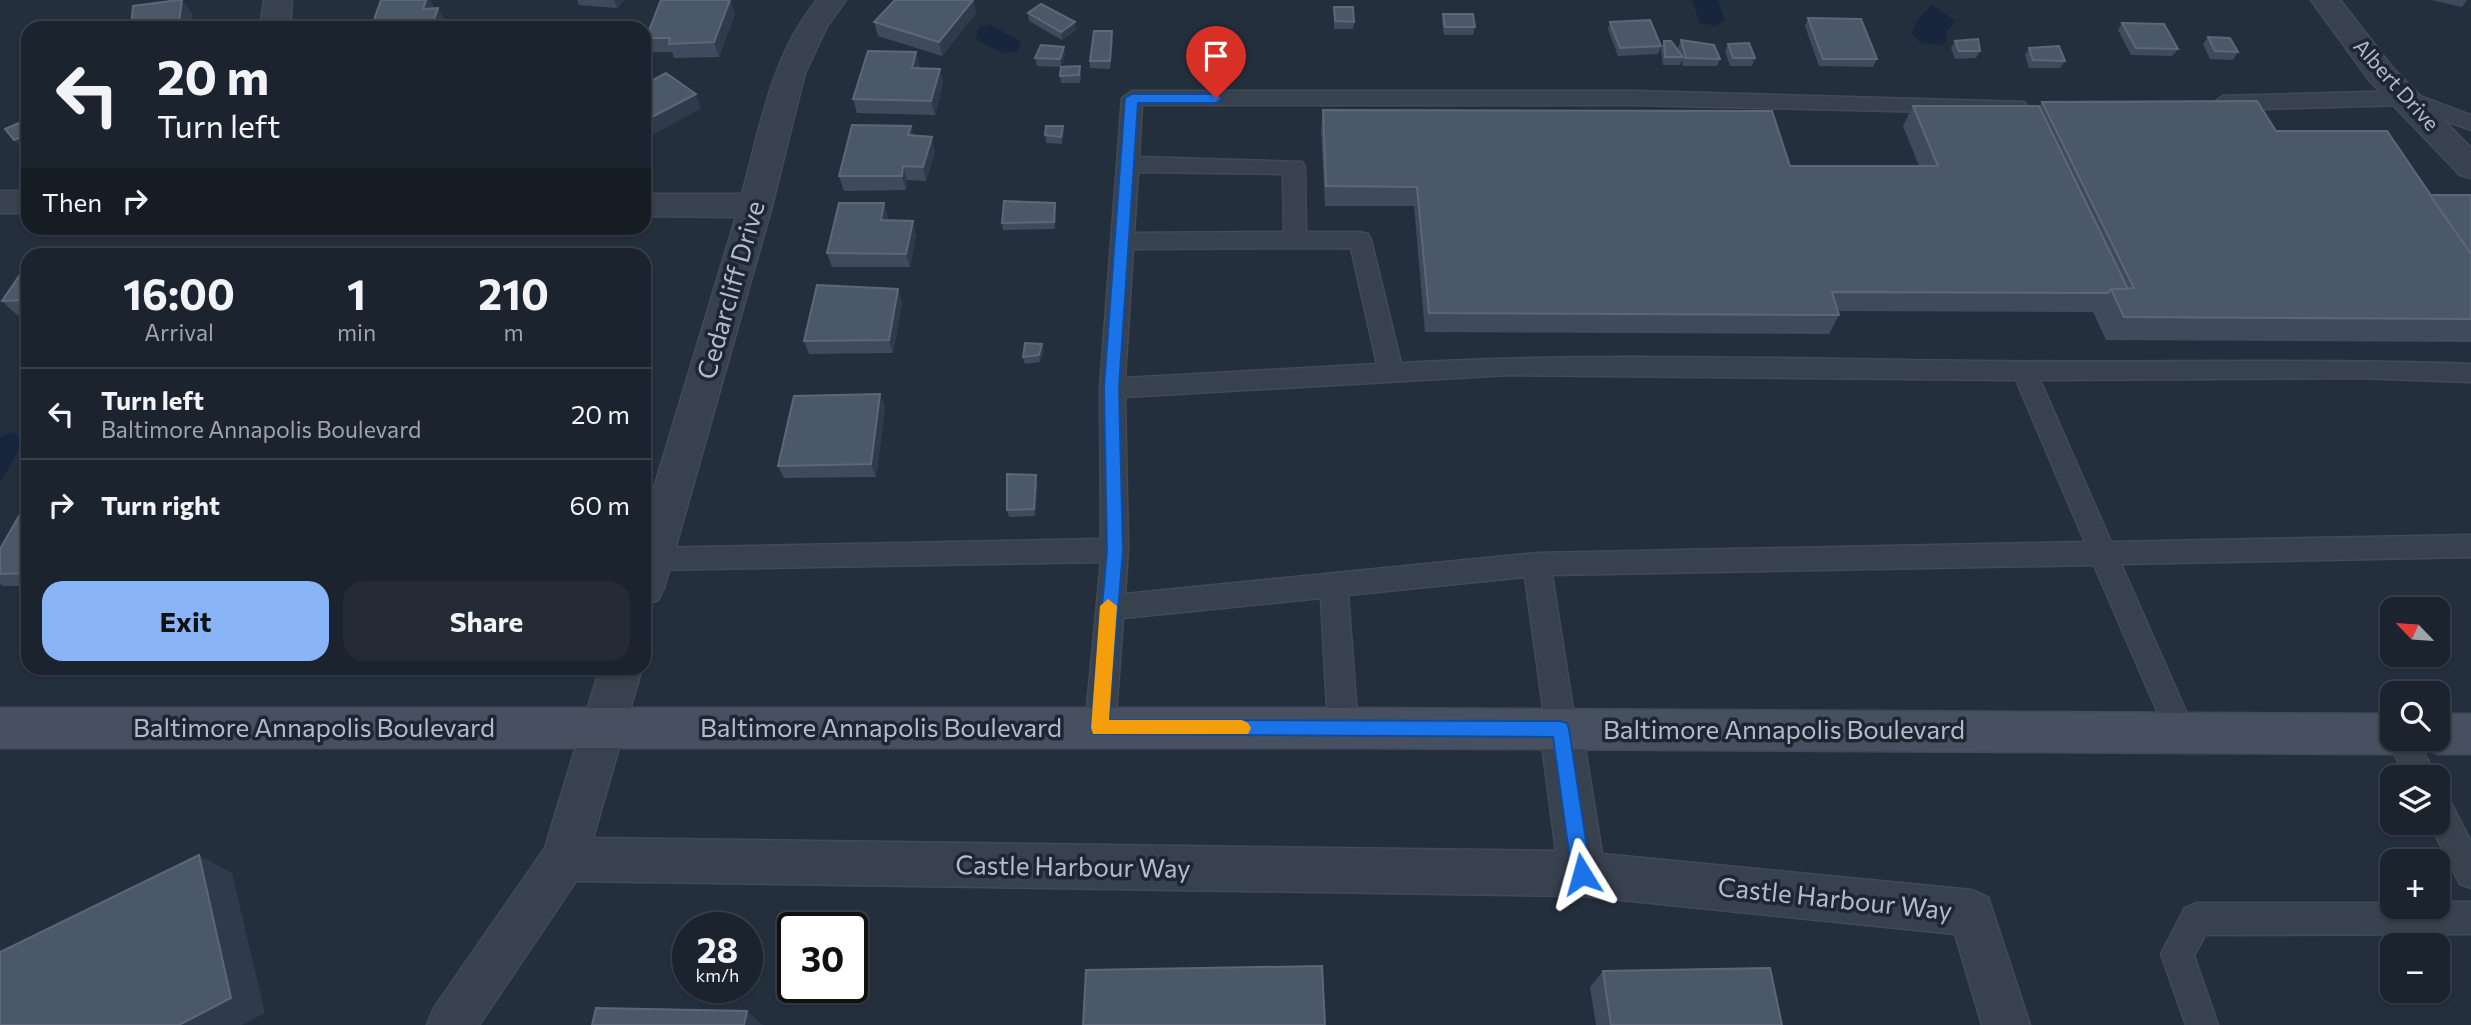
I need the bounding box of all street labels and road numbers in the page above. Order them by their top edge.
street label: Albert Drive [2349,33,2445,135]
street label: Cedarcliff Drive [689,197,770,382]
street label: Baltimore Annapolis Boulevard [133,711,495,742]
street label: Baltimore Annapolis Boulevard [700,711,1062,742]
street label: Baltimore Annapolis Boulevard [1603,713,1965,744]
street label: Castle Harbour Way [955,848,1191,883]
street label: Castle Harbour Way [1717,870,1954,925]

